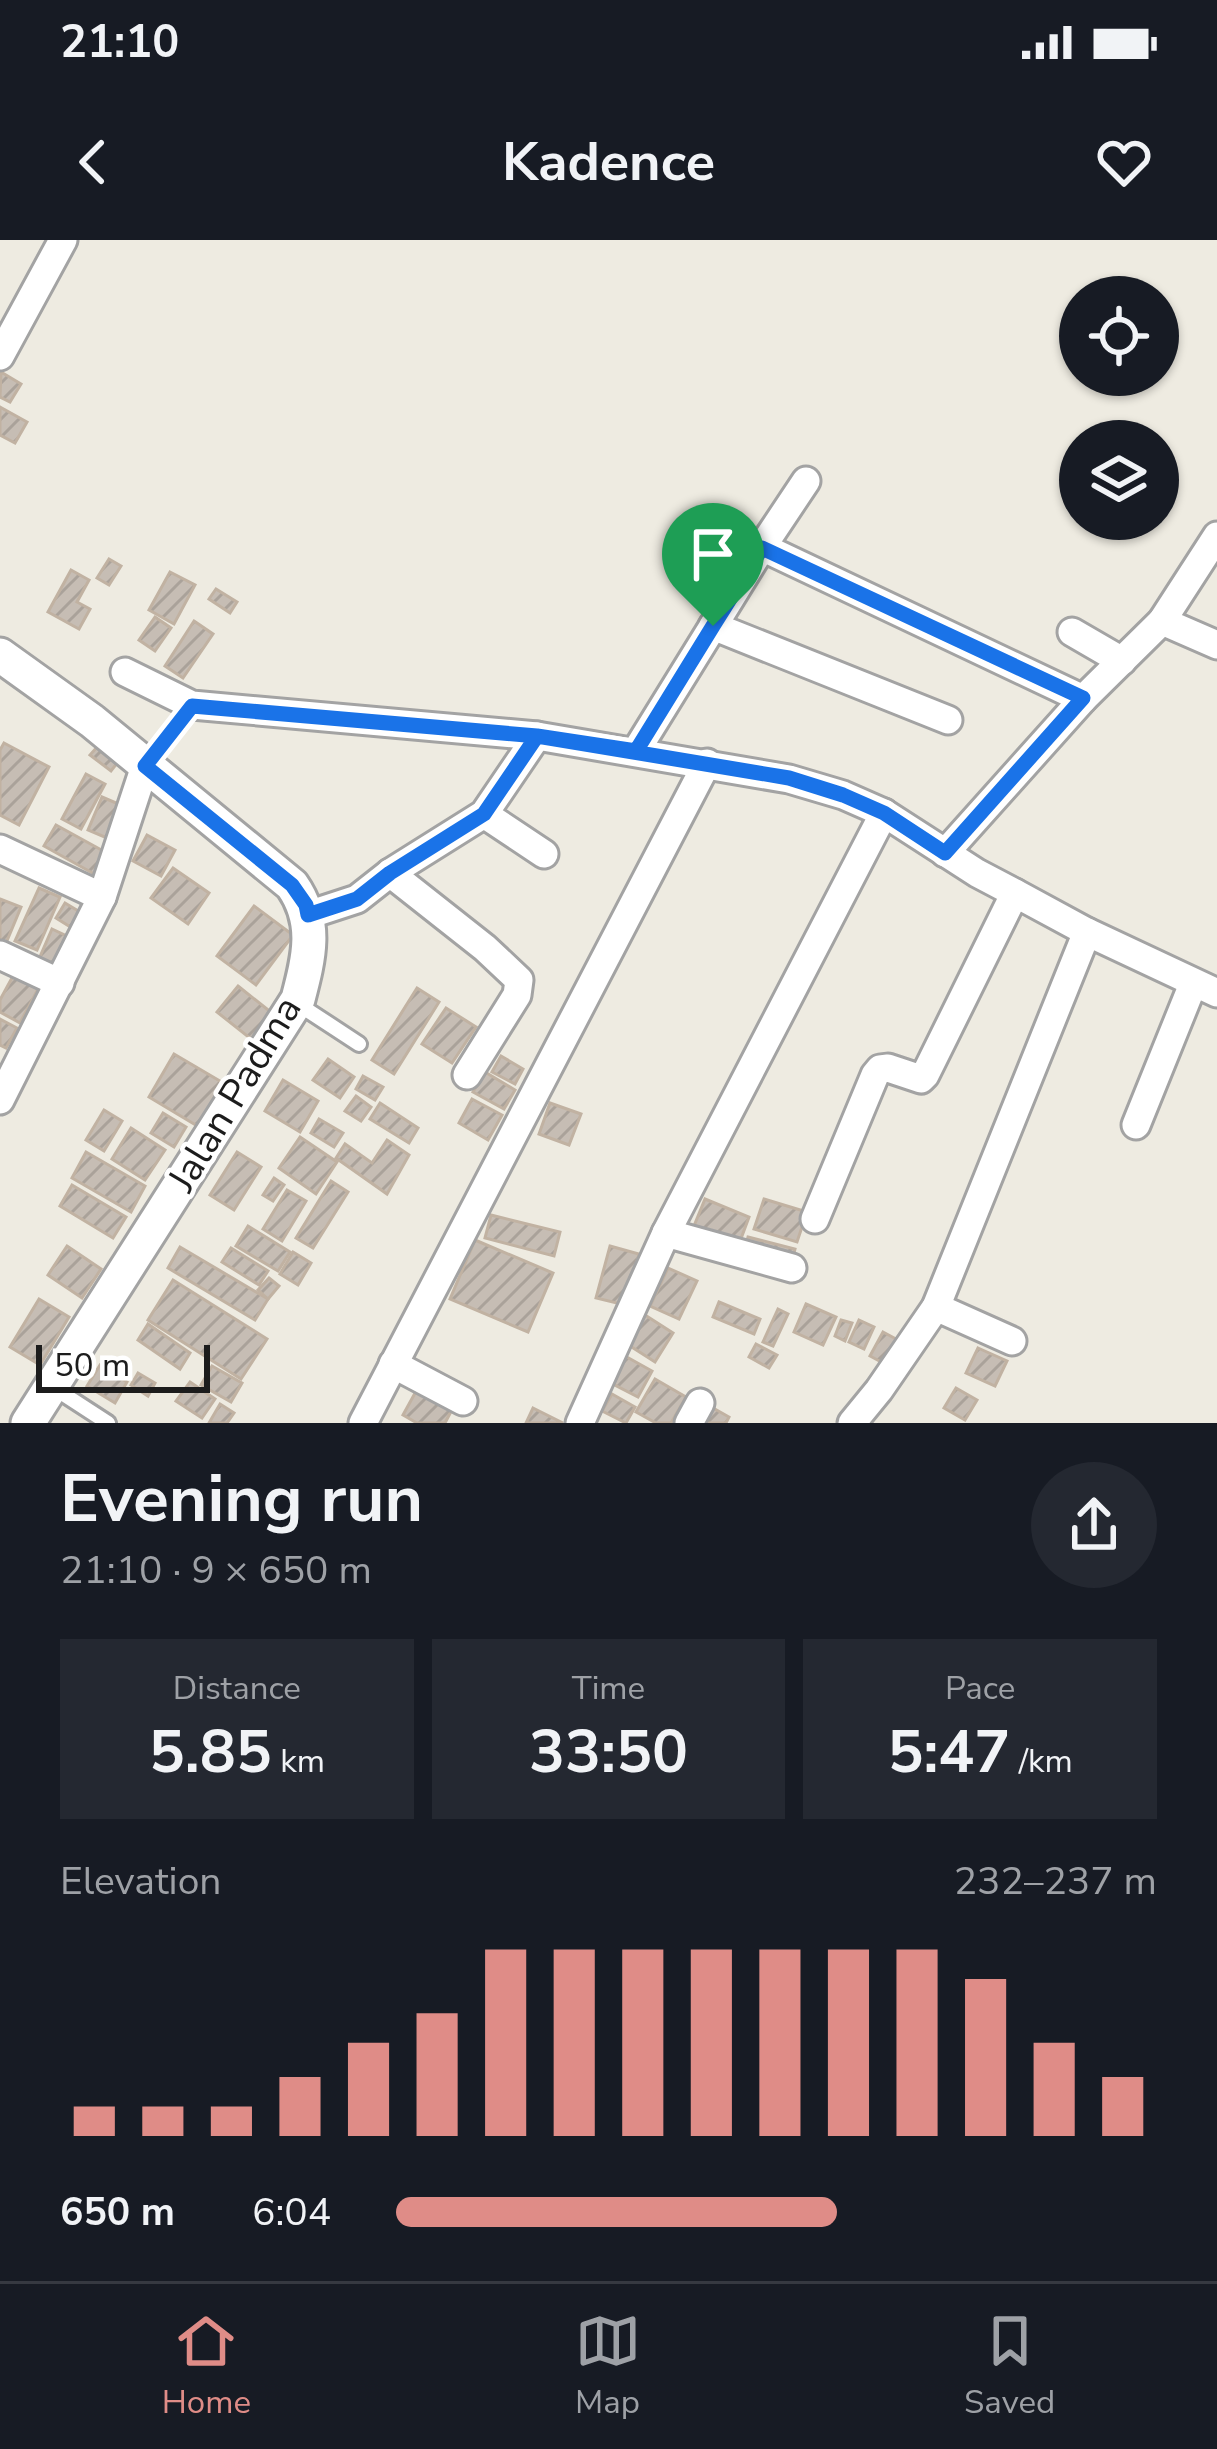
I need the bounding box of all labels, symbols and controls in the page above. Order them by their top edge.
text: 21:10 [60,12,179,73]
text: Kadence [502,125,715,199]
icon: back [60,129,126,195]
icon: heart [1091,129,1157,195]
map controls [1059,276,1179,540]
button: locate [1059,276,1179,396]
button: layers [1059,420,1179,540]
pin [662,503,764,626]
icon: arrive [680,521,746,587]
street label: Jalan Padma [155,987,314,1202]
scale bar [36,1339,210,1392]
text: 50 m [54,1343,130,1388]
text: Evening run [60,1454,423,1544]
button: share [1031,1462,1157,1588]
text: 21:10 · 9 × 650 m [60,1544,372,1597]
text: Distance [173,1666,301,1711]
text: Time [572,1666,645,1711]
text: Pace [945,1666,1015,1711]
text: 5.85 [149,1711,272,1793]
text: 33:50 [529,1711,688,1793]
text: 5:47 [887,1711,1010,1793]
text: km [272,1739,325,1784]
text: /km [1010,1739,1073,1784]
text: Elevation [60,1855,221,1908]
text: 232–237 m [954,1855,1157,1908]
text: 650 m [60,2186,175,2239]
text: 6:04 [252,2186,331,2239]
tab: Home [162,2308,251,2425]
tab: Map [575,2308,641,2425]
tab: Saved [964,2308,1055,2425]

